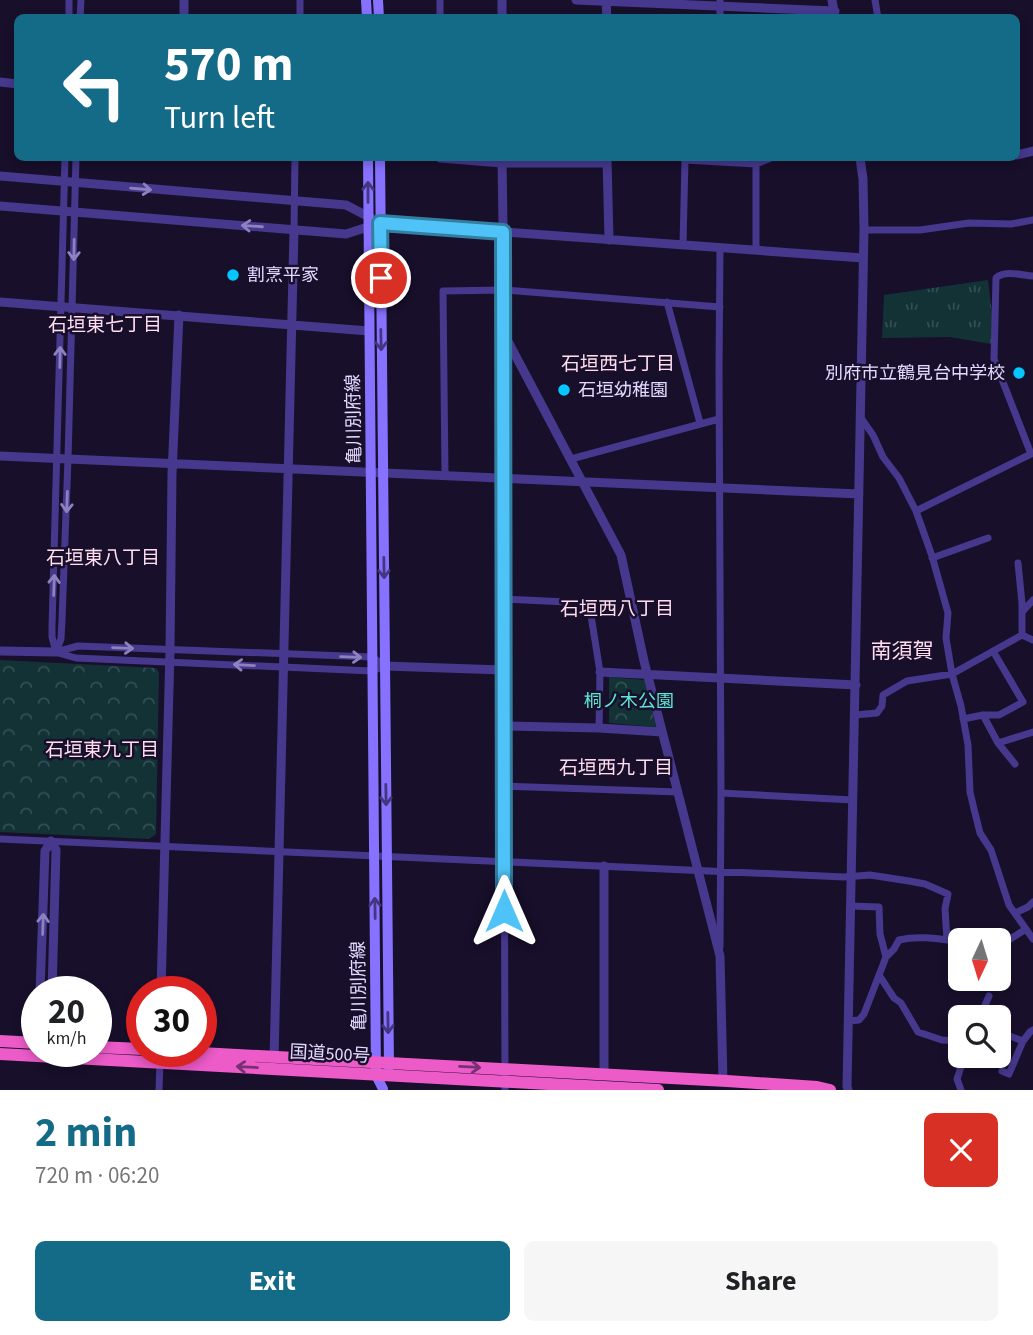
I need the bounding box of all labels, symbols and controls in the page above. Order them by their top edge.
text: 570 m [164,30,293,100]
icon: left [49,42,140,133]
text: Turn left [164,95,275,141]
one-way arrow [361,181,375,204]
one-way arrow [129,183,152,196]
one-way arrow [241,220,264,233]
one-way arrow [67,238,80,261]
pin [351,248,411,308]
icon: arrive [362,259,400,297]
place label: 割烹平家 [247,263,319,288]
marker: 割烹平家 [225,267,241,283]
district label: 石垣東七丁目 [48,312,162,339]
one-way arrow [375,329,388,352]
one-way arrow [53,346,66,369]
district label: 石垣西七丁目 [561,351,675,378]
place label: 別府市立鶴見台中学校 [825,361,1005,386]
marker: 別府市立鶴見台中学校 [1011,365,1027,381]
street label: 亀川別府線 [341,374,367,464]
place label: 石垣幼稚園 [578,378,668,403]
marker: 石垣幼稚園 [556,382,572,398]
one-way arrow [60,490,73,513]
district label: 石垣東八丁目 [46,545,160,572]
one-way arrow [377,556,391,579]
one-way arrow [47,573,60,596]
district label: 石垣西八丁目 [560,596,674,623]
district label: 南須賀 [871,636,934,666]
one-way arrow [111,641,134,654]
one-way arrow [339,650,362,663]
one-way arrow [232,658,255,671]
park label: 桐ノ木公園 [584,689,674,714]
district label: 石垣東九丁目 [45,737,159,764]
district label: 石垣西九丁目 [559,755,673,782]
one-way arrow [379,784,393,807]
position arrow [467,874,541,948]
one-way arrow [368,897,381,920]
one-way arrow [36,913,49,936]
north arrow [948,928,1012,990]
map controls [948,928,1011,1068]
street label: 亀川別府線 [346,941,372,1031]
speed limit sign: 30 [126,976,217,1067]
text: 20 [48,987,85,1037]
button: search [948,1005,1011,1068]
one-way arrow [381,1011,395,1034]
text: km/h [47,1026,86,1051]
street label: 国道500号 [289,1039,371,1069]
one-way arrow [236,1060,259,1073]
one-way arrow [458,1060,481,1073]
text: 2 min [35,1103,137,1163]
button: close [924,1113,998,1187]
text: 720 m · 06:20 [35,1159,159,1192]
button: Exit [35,1241,510,1321]
button: Share [524,1241,998,1321]

